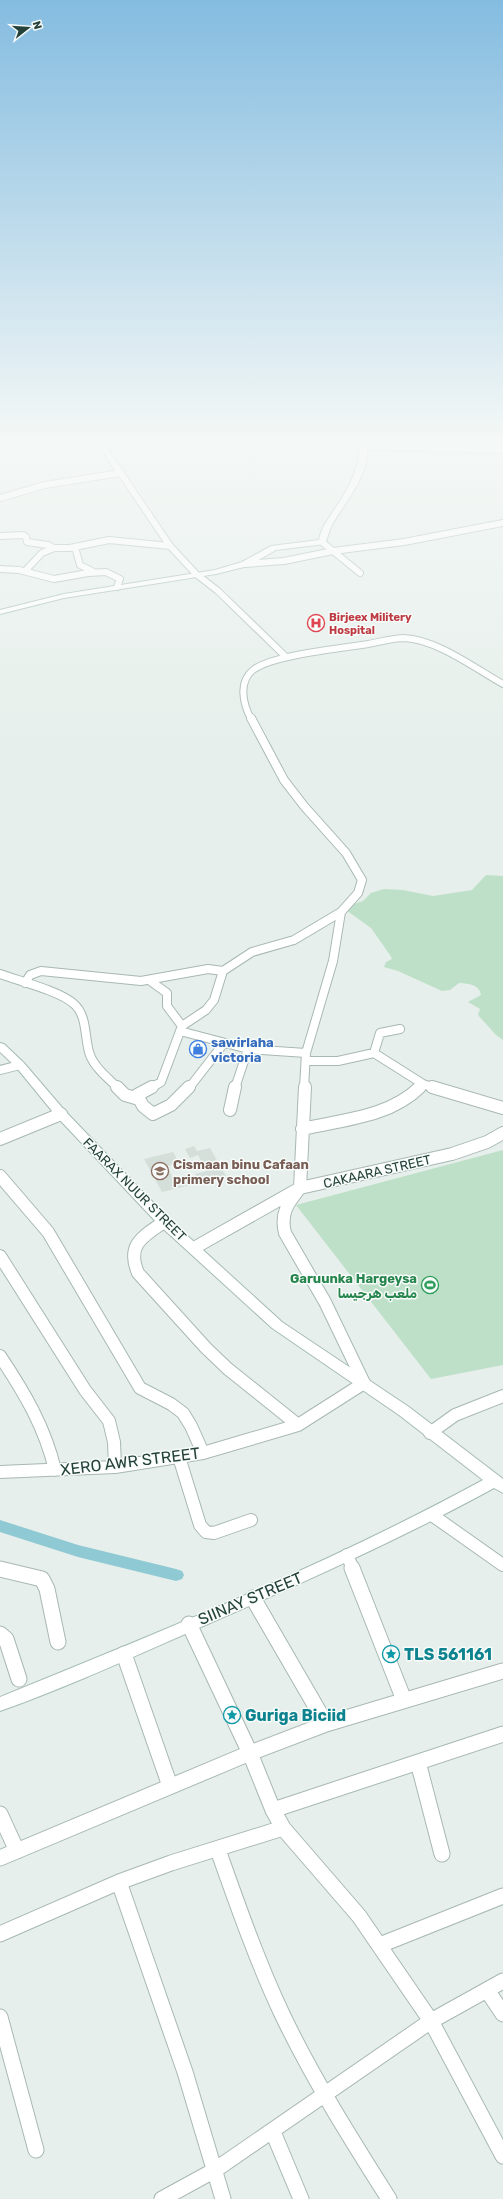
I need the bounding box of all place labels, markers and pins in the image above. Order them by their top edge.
place label: Birjeex Militery Hospital [329,611,412,637]
hospital icon: Birjeex Militery Hospital [306,613,326,633]
place label: sawirlaha victoria [211,1035,274,1065]
shop icon: sawirlaha victoria [188,1039,208,1059]
place label: Cismaan binu Cafaan primery school [173,1157,309,1187]
school or university icon: Cismaan binu Cafaan primery school [150,1161,170,1181]
place label: Garuunka Hargeysa ملعب هرجيسا [290,1271,417,1301]
sports icon: Garuunka Hargeysa ملعب هرجيسا [420,1275,440,1295]
place icon: TLS 561161 [381,1644,401,1664]
place label: TLS 561161 [404,1645,492,1664]
place icon: Guriga Biciid [222,1705,242,1725]
place label: Guriga Biciid [245,1706,346,1725]

